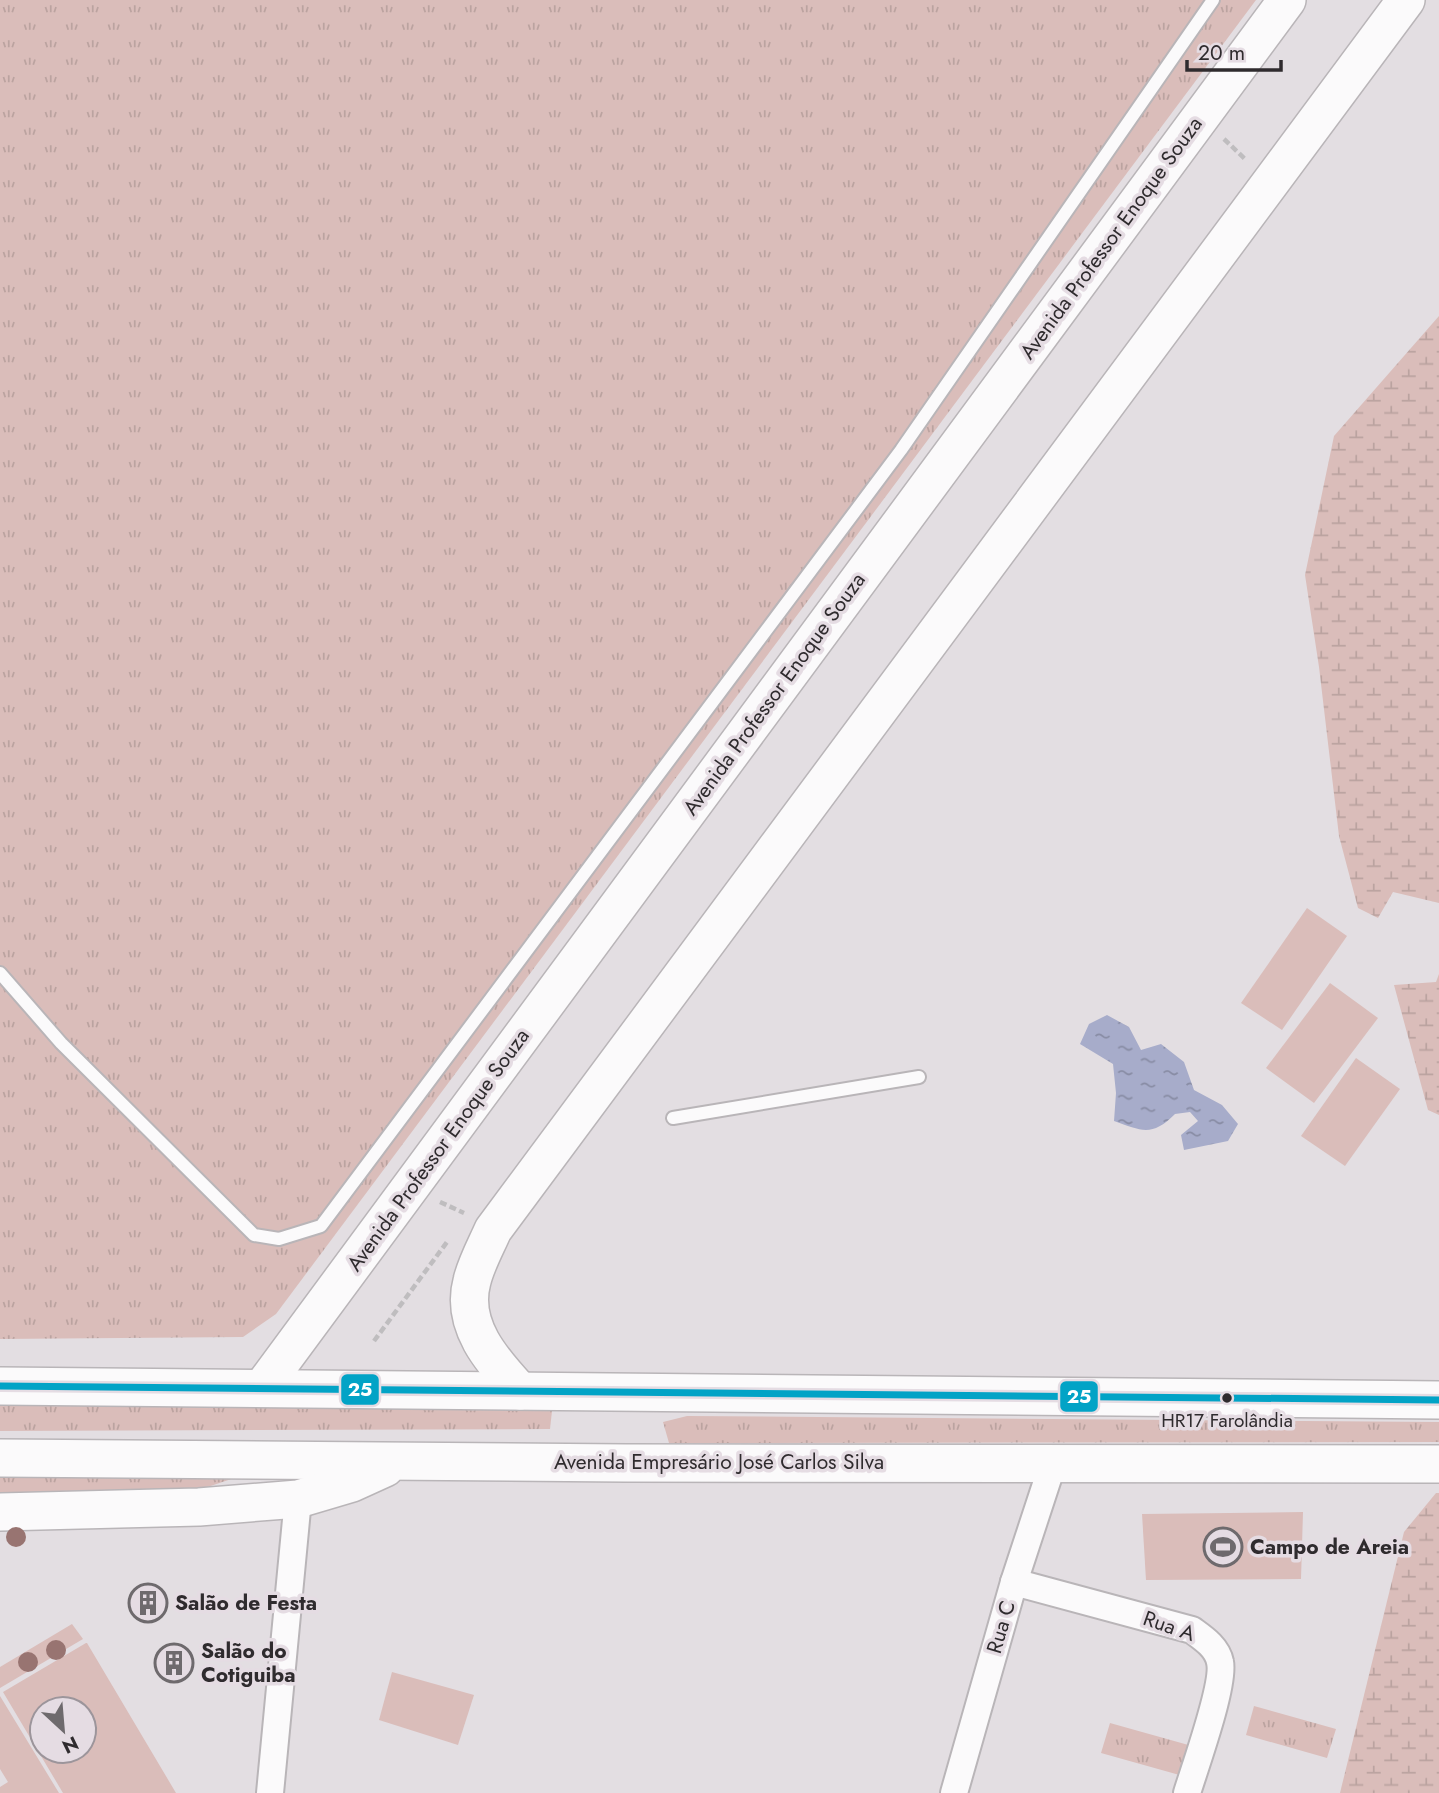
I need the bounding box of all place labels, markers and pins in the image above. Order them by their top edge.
marker: HR17 Farolândia [1220,1391,1234,1405]
place label: HR17 Farolândia [1161,1407,1293,1434]
sports icon: Campo de Areia [1202,1526,1244,1568]
place label: Campo de Areia [1250,1532,1409,1562]
building icon: Salão de Festa [127,1582,169,1624]
place label: Salão de Festa [175,1588,317,1618]
place label: Salão do Cotiguiba [201,1636,296,1690]
building icon: Salão do Cotiguiba [153,1642,195,1684]

